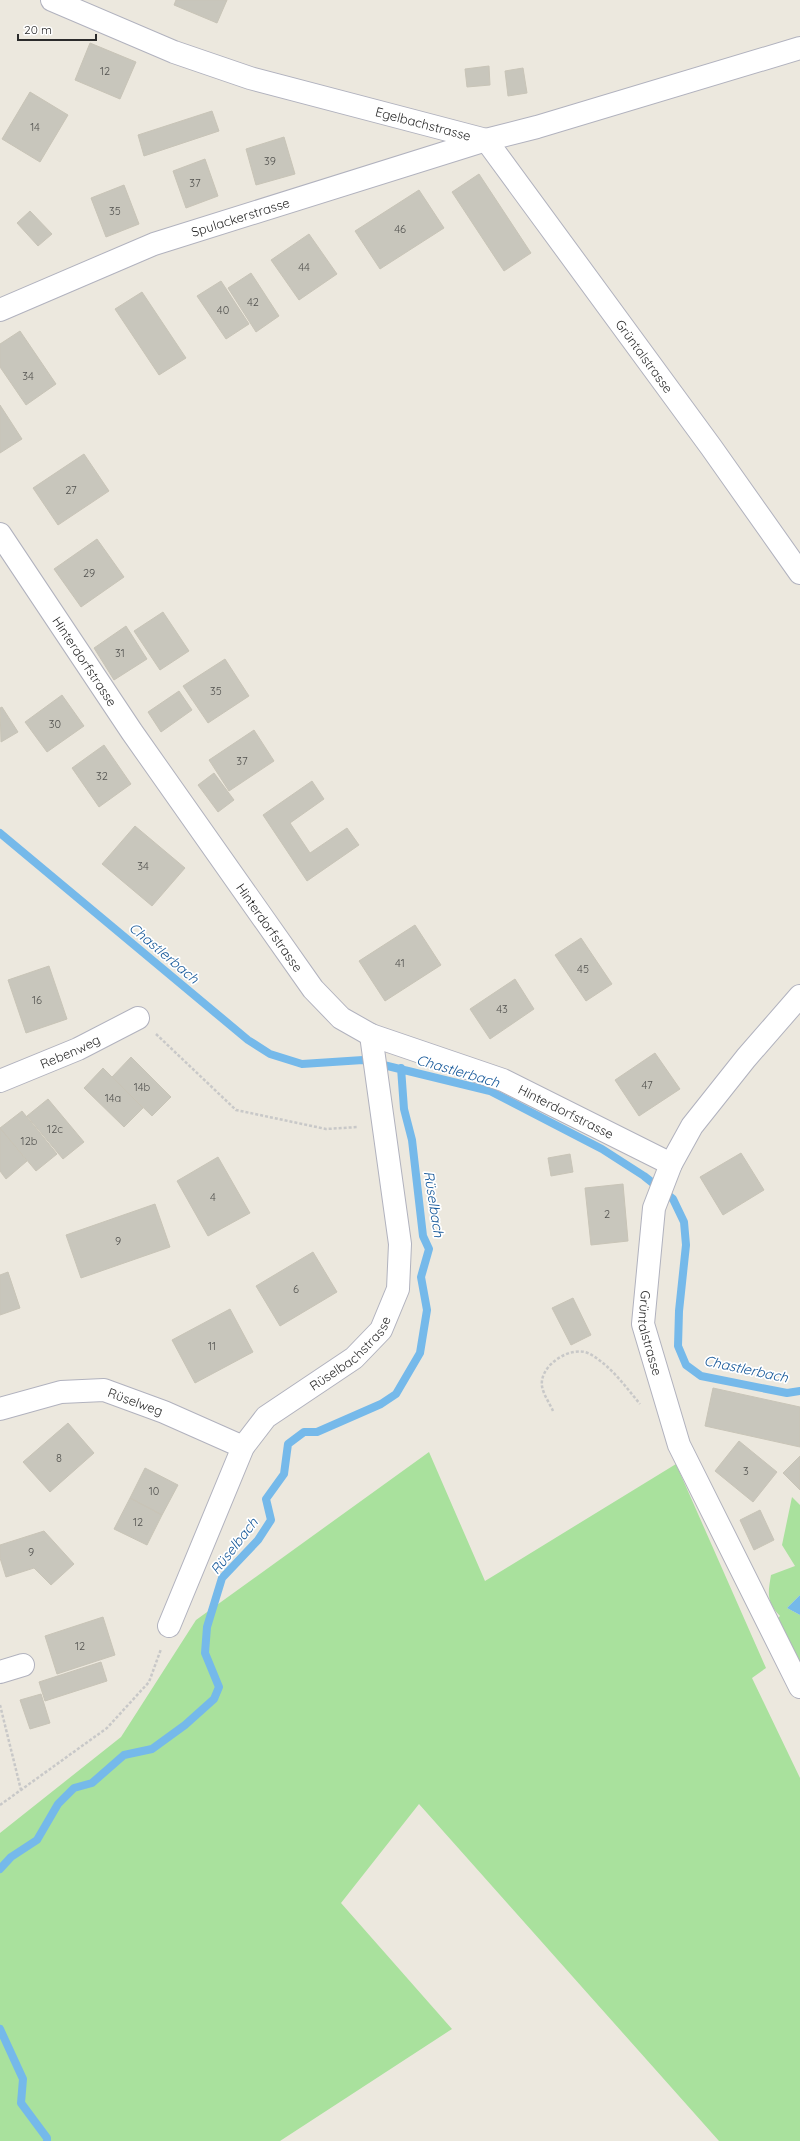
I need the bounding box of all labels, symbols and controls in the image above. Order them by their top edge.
scale bar [18,16,96,42]
text: 20 m [24,22,52,37]
house number: 12 [100,64,110,78]
street label: Egelbachstrasse [374,103,473,144]
house number: 14 [30,120,40,134]
house number: 39 [264,154,276,168]
house number: 37 [189,176,201,190]
street label: Spulackerstrasse [189,194,291,240]
house number: 35 [109,204,121,218]
house number: 46 [394,222,406,236]
house number: 44 [298,260,310,274]
house number: 42 [247,295,259,309]
house number: 40 [217,303,229,317]
street label: Grüntalstrasse [612,316,677,396]
house number: 34 [22,369,34,383]
house number: 27 [65,483,77,497]
house number: 29 [83,566,95,580]
street label: Hinterdorfstrasse [49,613,120,709]
house number: 31 [115,646,125,660]
house number: 35 [210,684,222,698]
house number: 30 [49,717,61,731]
house number: 37 [236,754,248,768]
house number: 32 [96,769,108,783]
house number: 34 [137,859,149,873]
street label: Hinterdorfstrasse [233,880,306,975]
water label: Chastlerbach [125,919,203,988]
house number: 41 [395,956,405,970]
house number: 45 [577,962,589,976]
house number: 16 [32,993,42,1007]
house number: 43 [496,1002,508,1016]
street label: Rebenweg [38,1031,103,1072]
water label: Chastlerbach [414,1051,503,1092]
house number: 47 [641,1078,653,1092]
house number: 14b [134,1080,151,1094]
street label: Hinterdorfstrasse [516,1081,616,1142]
house number: 14a [105,1091,121,1105]
house number: 12c [47,1122,63,1136]
house number: 12b [21,1134,38,1148]
water label: Rüselbach [420,1169,448,1240]
house number: 4 [210,1190,216,1204]
house number: 2 [604,1207,610,1221]
house number: 9 [115,1234,121,1248]
house number: 6 [293,1282,299,1296]
street label: Grüntalstrasse [635,1290,666,1377]
street label: Rüselbachstrasse [306,1314,394,1394]
house number: 11 [208,1339,216,1353]
water label: Chastlerbach [702,1351,791,1387]
street label: Rüselweg [106,1384,165,1419]
house number: 8 [56,1451,62,1465]
house number: 3 [743,1464,749,1478]
house number: 10 [149,1484,159,1498]
water label: Rüselbach [206,1513,262,1578]
house number: 12 [133,1515,143,1529]
house number: 9 [28,1545,34,1559]
house number: 12 [75,1639,85,1653]

